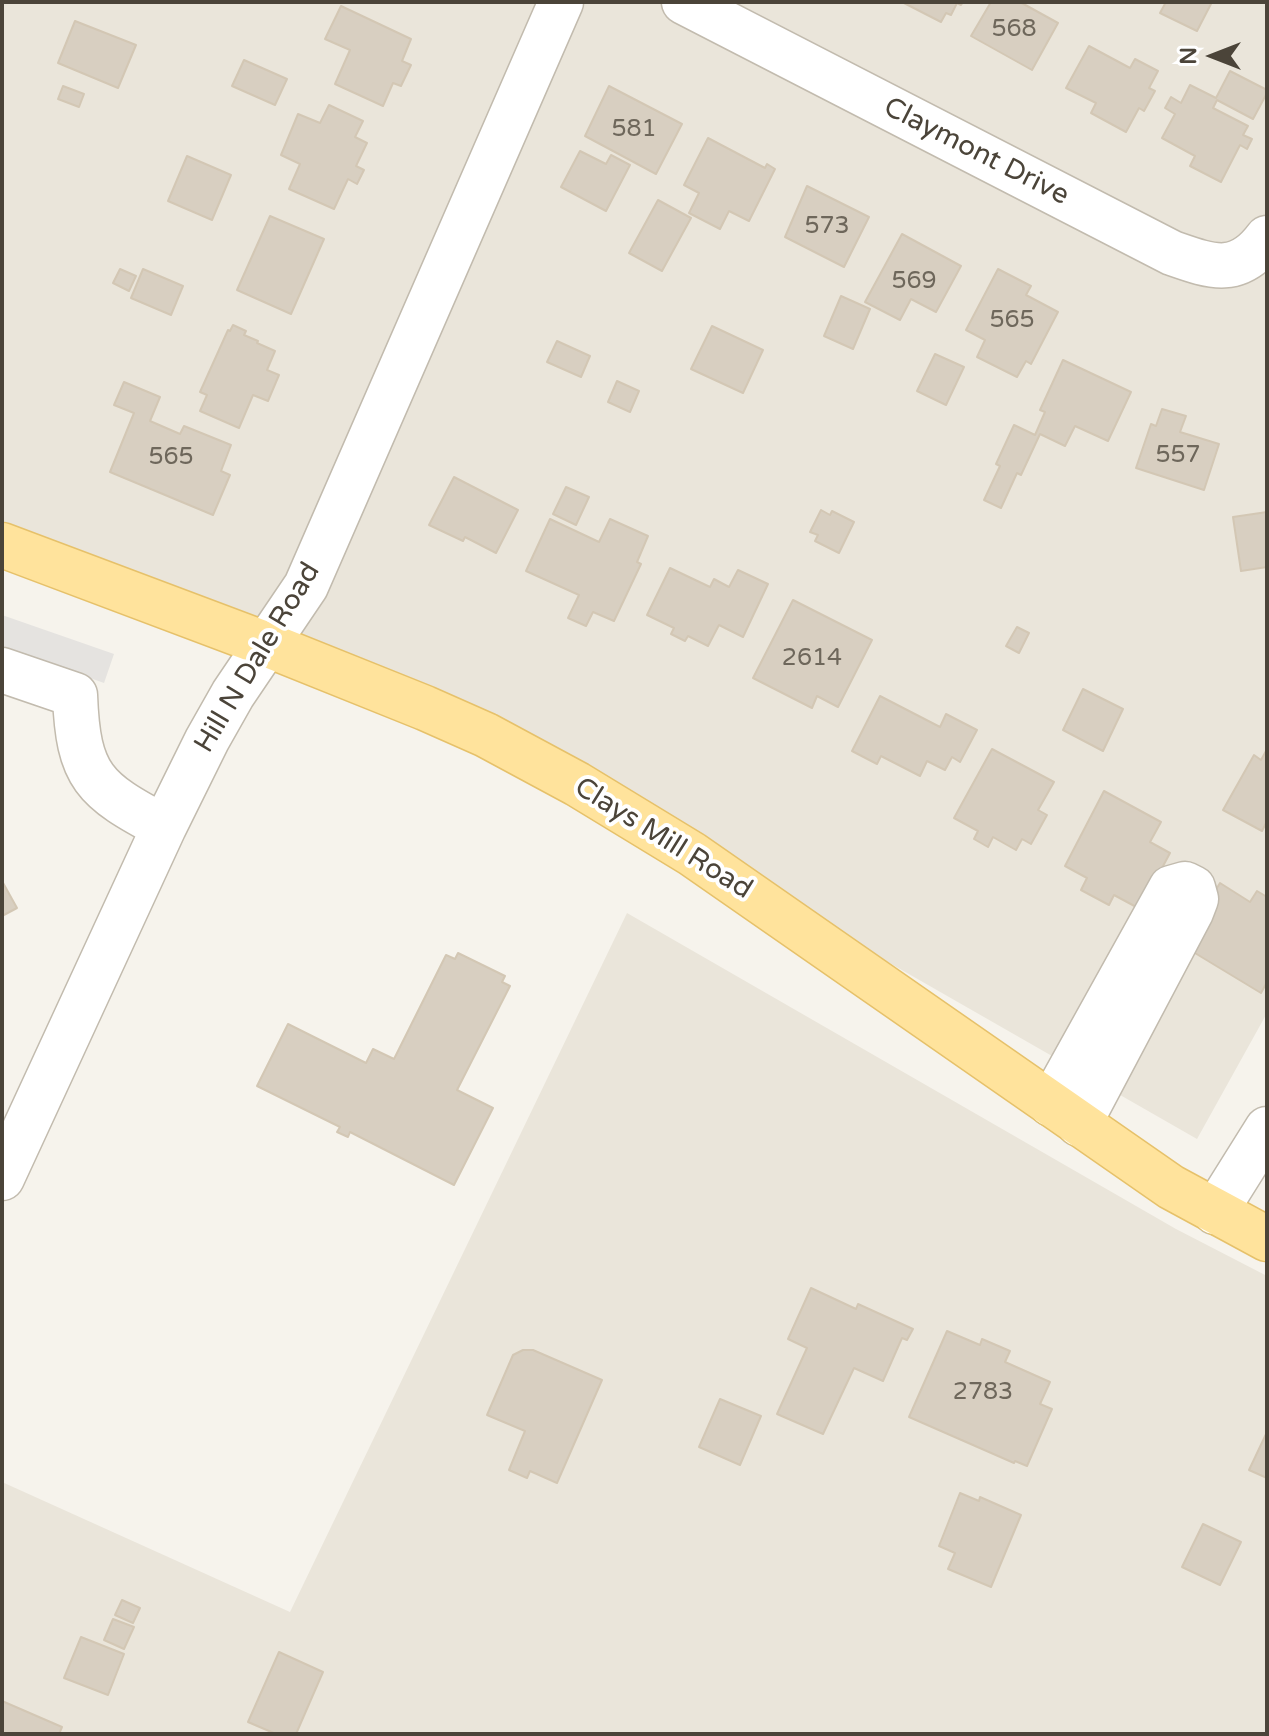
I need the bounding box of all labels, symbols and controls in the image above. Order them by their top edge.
house number: 568 [991,16,1037,44]
north arrow [1173,16,1253,96]
text: N [1176,47,1202,65]
street label: Claymont Drive [878,91,1074,213]
house number: 581 [611,116,657,144]
house number: 573 [804,213,850,241]
house number: 569 [891,268,937,296]
house number: 565 [989,307,1035,335]
house number: 557 [1155,442,1201,470]
house number: 565 [148,444,194,472]
street label: Hill N Dale Road [188,557,328,759]
house number: 2614 [782,645,842,673]
street label: Clays Mill Road [568,771,758,907]
house number: 2783 [953,1379,1013,1407]

